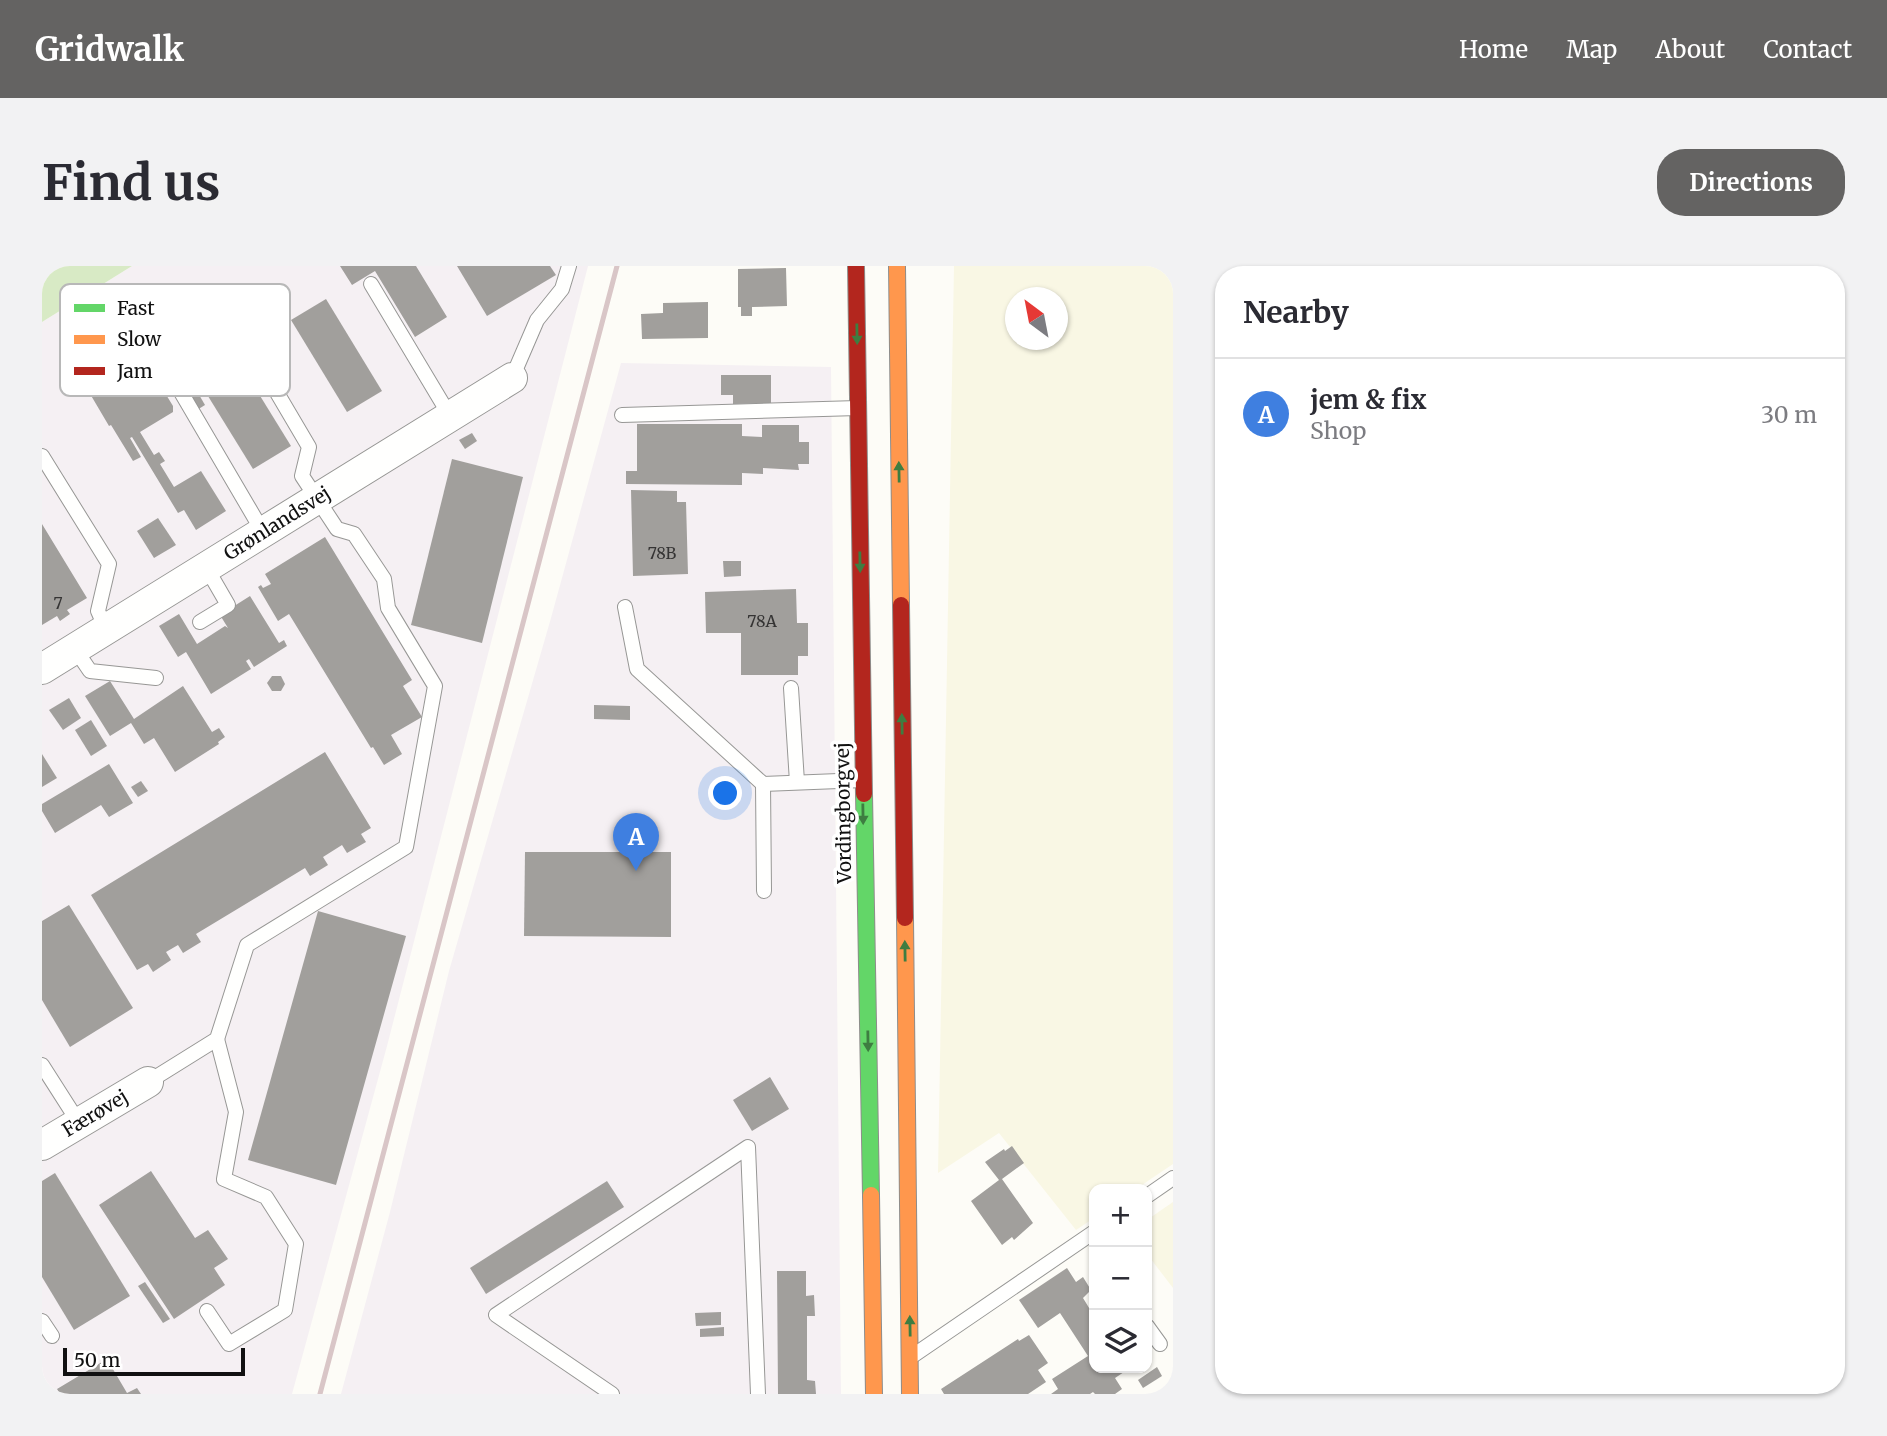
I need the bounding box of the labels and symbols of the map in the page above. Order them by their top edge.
legend [60,284,290,396]
north arrow [1005,287,1068,350]
text: Fast [117,296,155,320]
one-way arrow [851,323,862,345]
text: Slow [117,327,162,351]
text: Jam [116,359,153,383]
one-way arrow [893,461,905,483]
street label: Grønlandsvej [219,481,335,565]
house number: 78B [648,543,677,563]
one-way arrow [854,551,866,573]
house number: 7 [53,593,63,613]
house number: 78A [747,611,777,631]
one-way arrow [897,713,908,735]
street label: Vordingborgvej [830,742,856,885]
your location [708,776,742,810]
one-way arrow [858,803,869,825]
pin: A [613,813,659,871]
one-way arrow [899,940,911,962]
one-way arrow [862,1030,874,1052]
street label: Færøvej [58,1084,132,1142]
one-way arrow [904,1315,916,1337]
scale bar [63,1345,245,1377]

